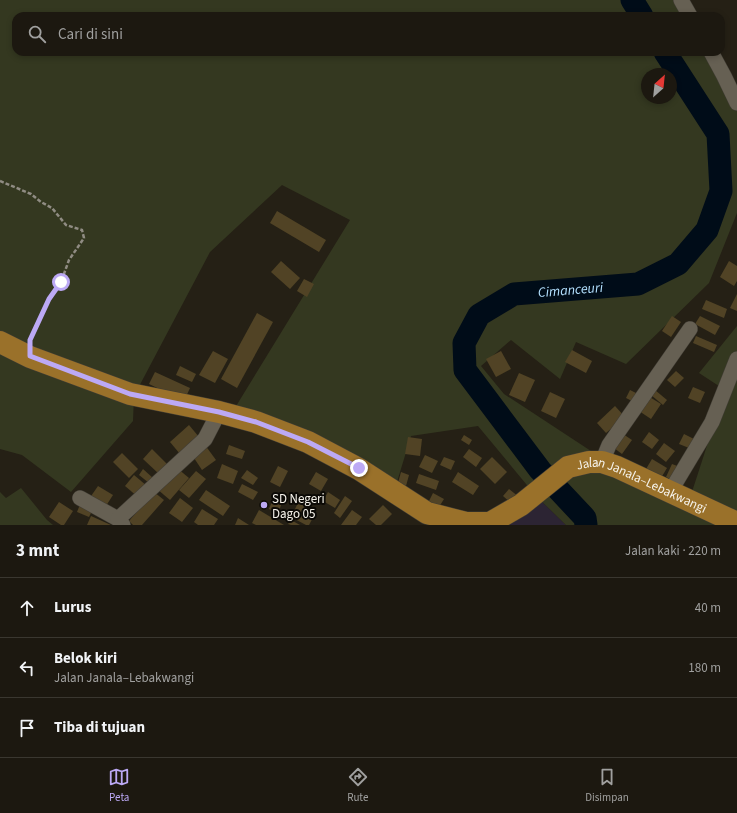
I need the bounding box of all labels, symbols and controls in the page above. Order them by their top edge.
search box [12,12,725,56]
icon: search [26,23,48,45]
text: Cari di sini [58,24,123,45]
north arrow [641,68,677,104]
route start [52,273,70,291]
water label: Cimanceuri [537,278,604,303]
street label: Jalan Janala–Lebakwangi [574,453,710,518]
route end [350,459,368,477]
place label: SD Negeri Dago 05 [272,490,325,523]
marker: SD Negeri Dago 05 [259,500,269,510]
text: 3 mnt [16,539,59,563]
text: Jalan kaki · 220 m [625,542,721,560]
icon: ahead [16,597,38,619]
text: Lurus [54,597,91,618]
text: 40 m [695,599,721,617]
text: Belok kiri [54,648,117,669]
icon: left [16,657,38,679]
text: 180 m [688,659,721,677]
text: Jalan Janala–Lebakwangi [54,669,194,687]
icon: arrive [16,717,38,739]
text: Tiba di tujuan [54,717,145,738]
tab: Peta [108,766,130,805]
tab: Rute [347,766,369,805]
tab: Disimpan [585,766,629,805]

